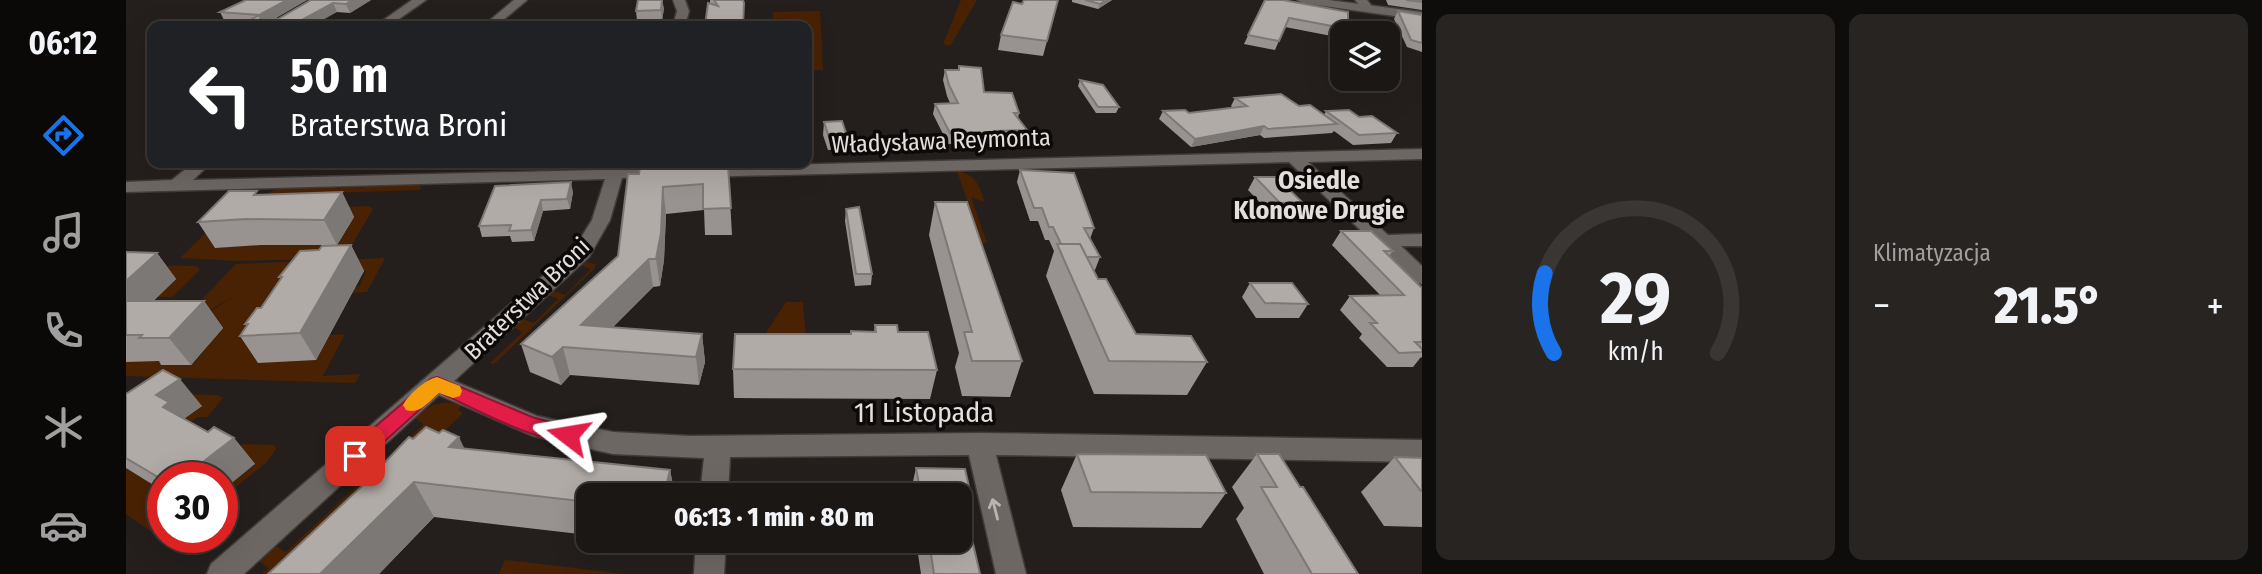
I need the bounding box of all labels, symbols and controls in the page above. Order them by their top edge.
map controls [1330,21,1400,91]
button: layers [1330,21,1400,91]
text: 06:12 [29,24,97,62]
text: 50 m [290,46,388,105]
icon: left [175,49,266,140]
text: Braterstwa Broni [290,106,507,144]
icon: directions [39,111,88,160]
street label: Władysława Reymonta [831,123,1051,159]
district label: Osiedle Klonowe Drugie [1233,165,1405,226]
icon: music [39,208,88,257]
street label: Braterstwa Broni [459,232,595,366]
text: Klimatyzacja [1873,239,1991,267]
text: 29 [1599,255,1671,342]
text: 21.5° [1994,274,2103,337]
text: − [1873,283,1890,329]
text: + [2207,283,2224,329]
icon: phone [39,306,88,355]
text: km/h [1608,337,1663,367]
street label: 11 Listopada [854,396,994,429]
position arrow [531,398,605,472]
icon: climate [39,403,88,452]
pin [325,426,385,486]
icon: arrive [336,437,374,475]
speed limit sign: 30 [147,462,238,553]
one-way arrow [988,498,1002,521]
icon: car [39,501,88,550]
text: 06:13 · 1 min · 80 m [674,502,874,533]

